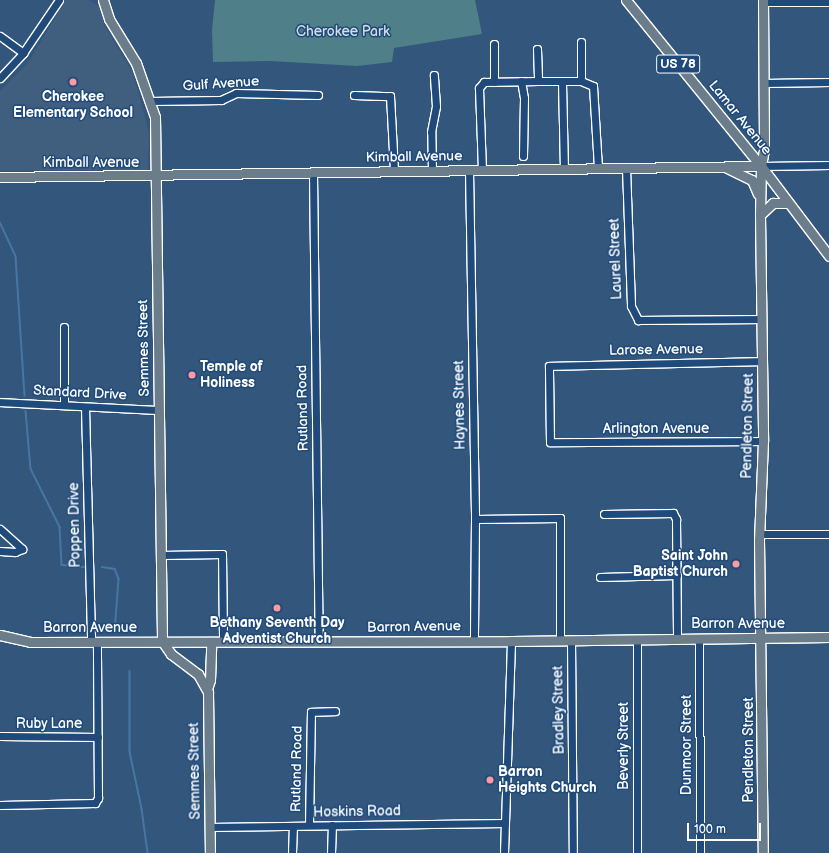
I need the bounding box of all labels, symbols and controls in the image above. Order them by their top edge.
park label: Cherokee Park [296,24,390,40]
road number: US 78 [656,53,700,75]
street label: Gulf Avenue [182,73,260,95]
marker: Cherokee Elementary School [68,77,78,87]
street label: Lamar Avenue [705,77,775,159]
place label: Cherokee Elementary School [13,89,133,122]
street label: Kimball Avenue [365,148,463,166]
street label: Kimball Avenue [43,155,139,171]
street label: Laurel Street [606,218,626,300]
street label: Semmes Street [135,299,153,397]
street label: Larose Avenue [609,341,703,359]
place label: Temple of Holiness [200,359,263,392]
street label: Haynes Street [451,360,469,450]
street label: Rutland Road [294,365,312,451]
marker: Temple of Holiness [187,370,197,380]
street label: Pendleton Street [739,373,757,479]
street label: Standard Drive [33,382,127,404]
street label: Arlington Avenue [603,421,709,437]
street label: Poppen Drive [66,482,84,568]
place label: Saint John Baptist Church [633,548,728,580]
marker: Saint John Baptist Church [731,559,741,569]
marker: Bethany Seventh Day Adventist Church [272,603,282,613]
place label: Bethany Seventh Day Adventist Church [209,615,345,648]
street label: Barron Avenue [691,616,785,632]
street label: Barron Avenue [367,618,461,636]
street label: Barron Avenue [43,620,137,636]
street label: Bradley Street [550,665,568,755]
street label: Dunmoor Street [679,695,695,795]
street label: Pendleton Street [741,697,757,803]
street label: Beverly Street [616,701,632,791]
street label: Ruby Lane [15,716,83,732]
street label: Semmes Street [186,722,204,820]
street label: Rutland Road [288,726,306,812]
place label: Barron Heights Church [498,764,597,796]
marker: Barron Heights Church [485,775,495,785]
street label: Hoskins Road [313,803,401,821]
scale bar [689,815,763,841]
text: 100 m [694,822,726,837]

